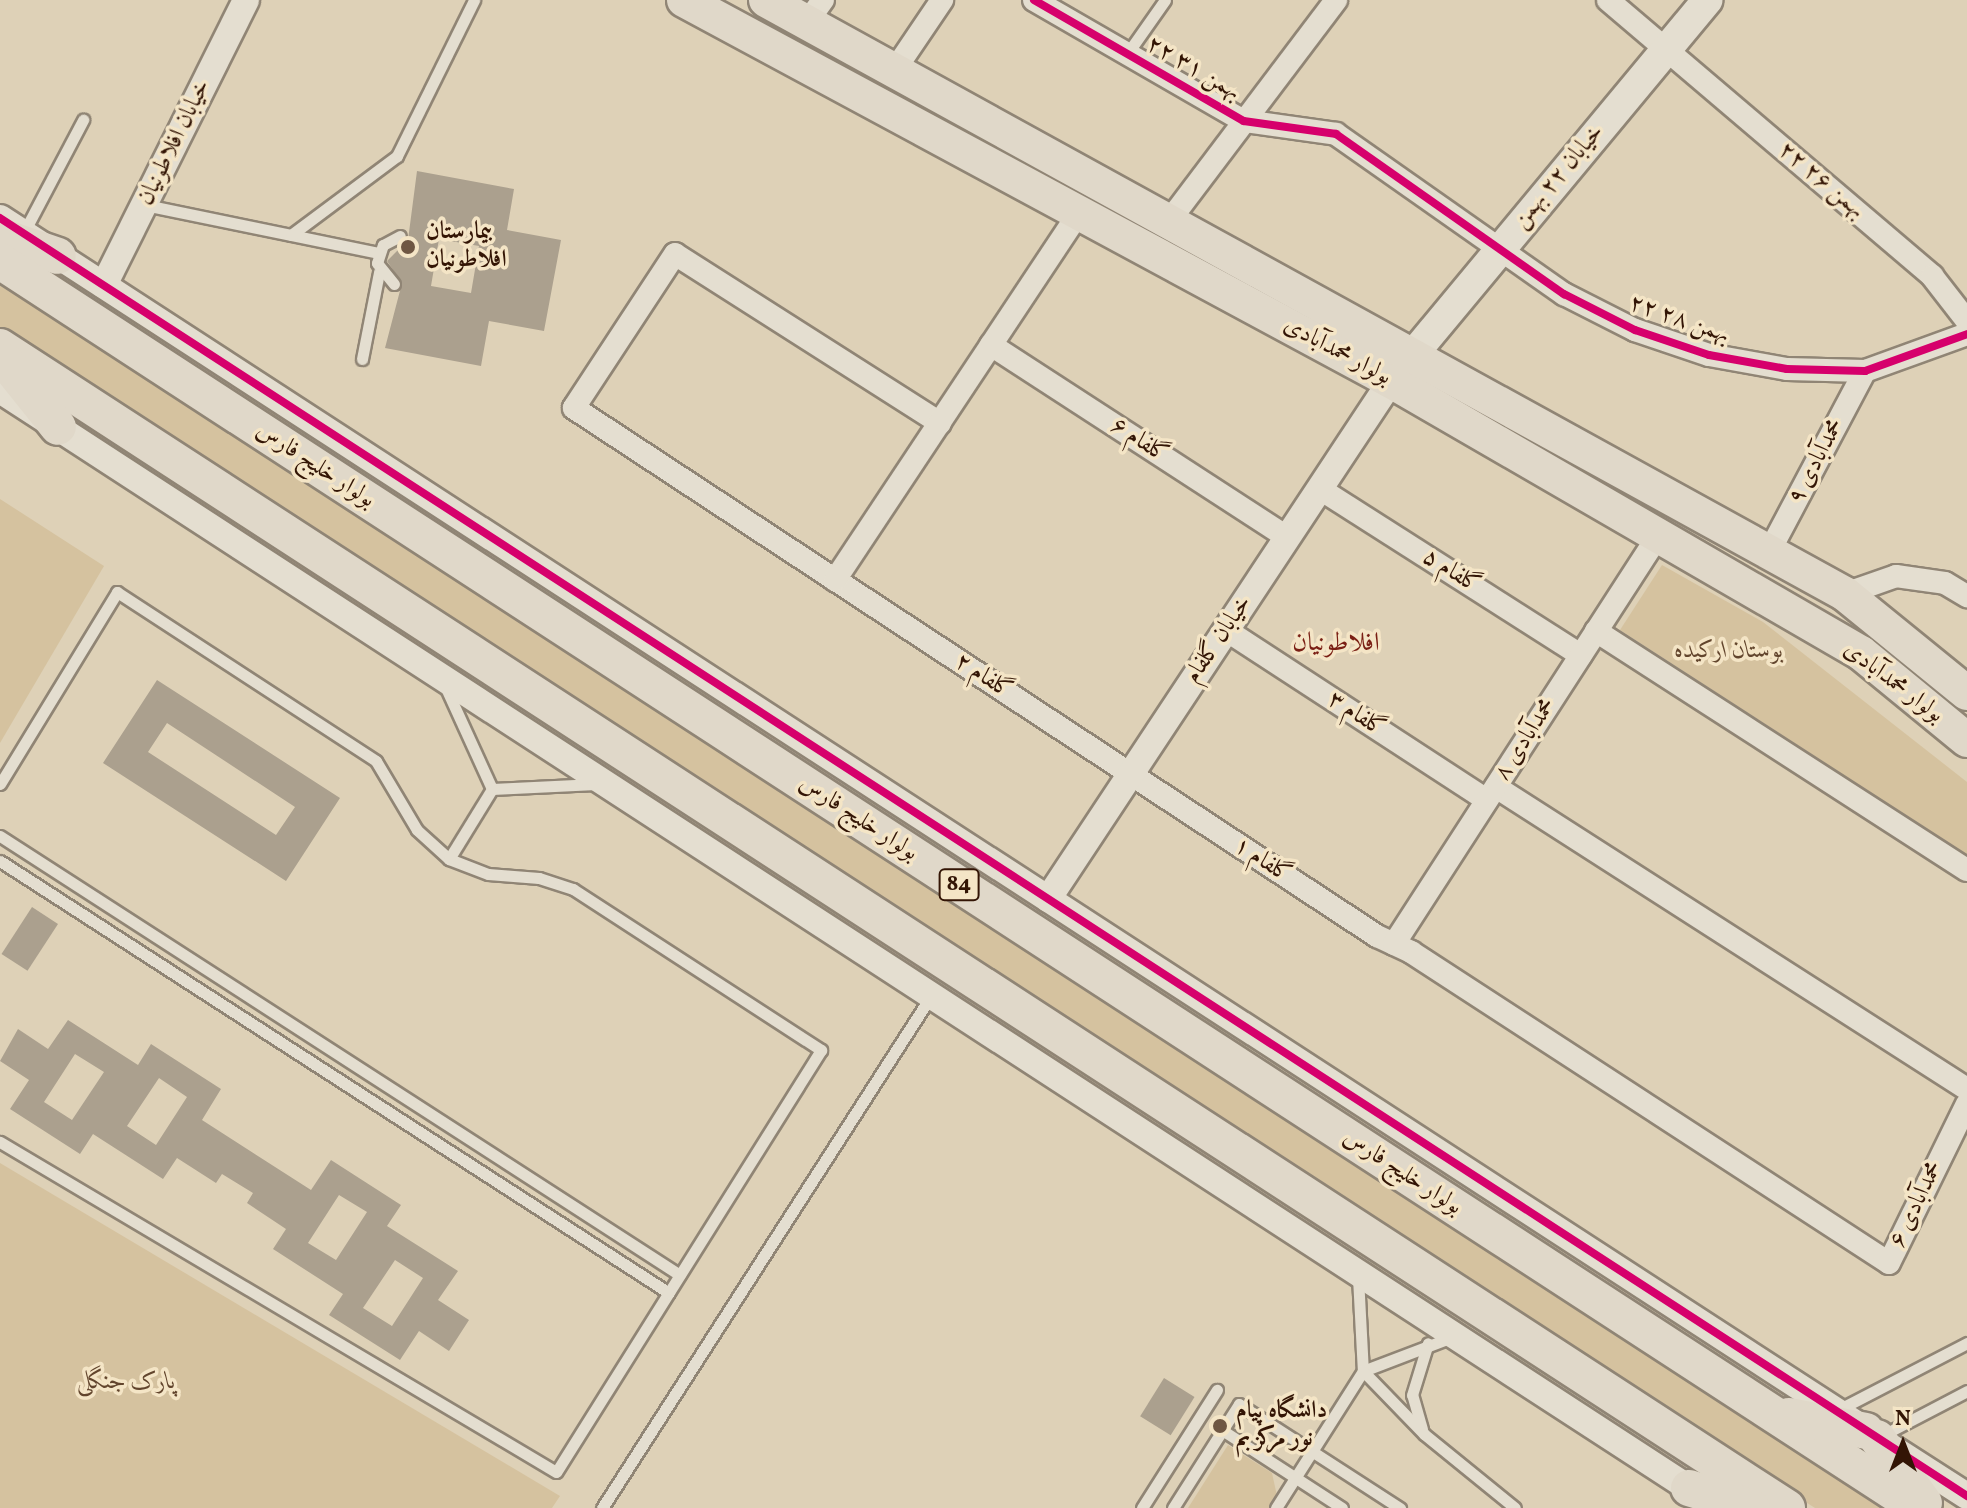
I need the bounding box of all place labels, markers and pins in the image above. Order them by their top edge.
place label: بیمارستان افلاطونیان [426,219,507,275]
marker: بیمارستان افلاطونیان [397,236,419,258]
place label: دانشگاه پیام نور مرکز بم [1236,1398,1327,1454]
marker: دانشگاه پیام نور مرکز بم [1211,1417,1229,1435]

